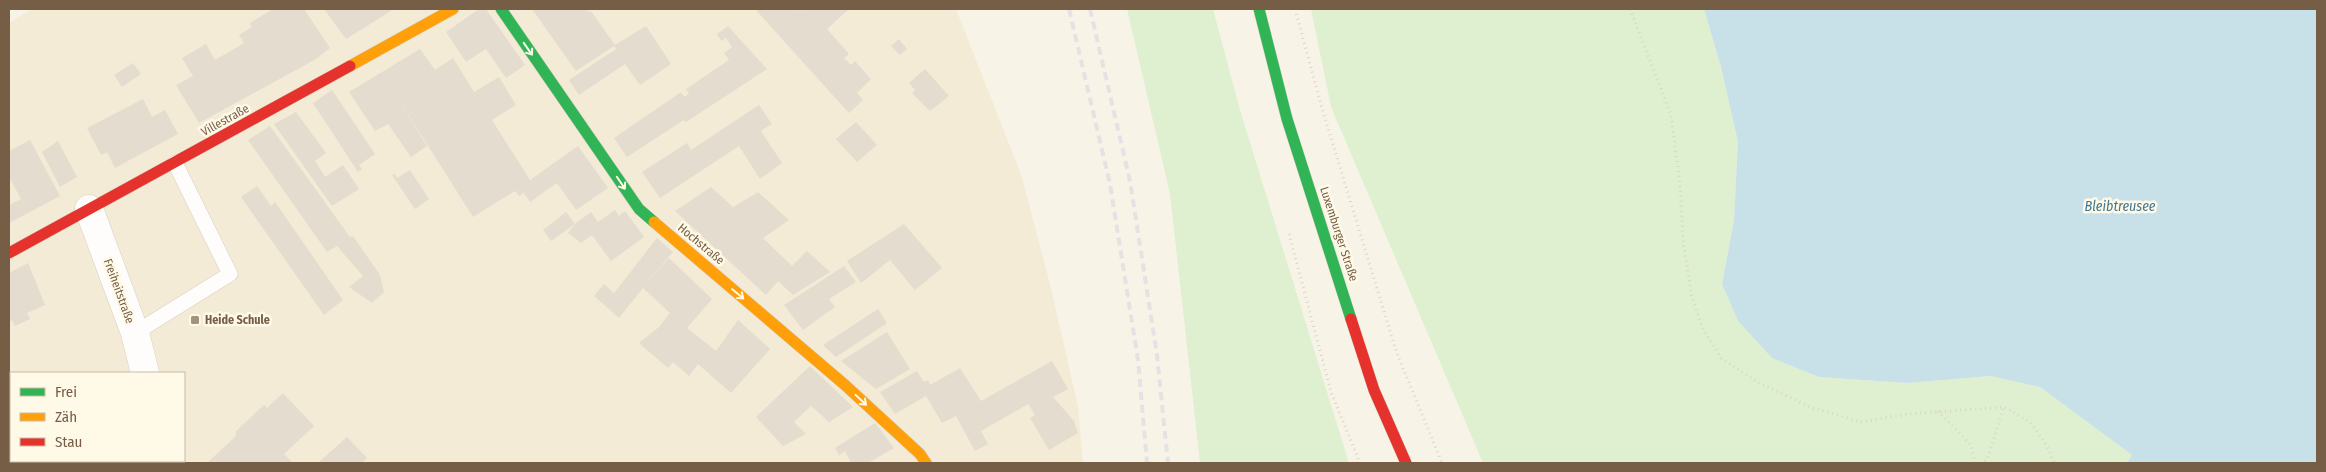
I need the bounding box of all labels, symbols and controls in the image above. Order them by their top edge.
one-way arrow [523,42,534,55]
street label: Villestraße [199,101,251,139]
one-way arrow [616,175,626,189]
street label: Luxemburger Straße [1317,185,1361,283]
water label: Bleibtreusee [2085,198,2156,215]
street label: Hochstraße [675,221,727,267]
street label: Freiheitstraße [101,257,137,325]
one-way arrow [731,288,744,299]
place label: Heide Schule [205,313,270,327]
marker: Heide Schule [189,314,201,326]
legend [10,372,185,462]
text: Frei [55,383,77,401]
one-way arrow [855,394,868,405]
text: Zäh [55,408,77,426]
text: Stau [55,433,82,451]

